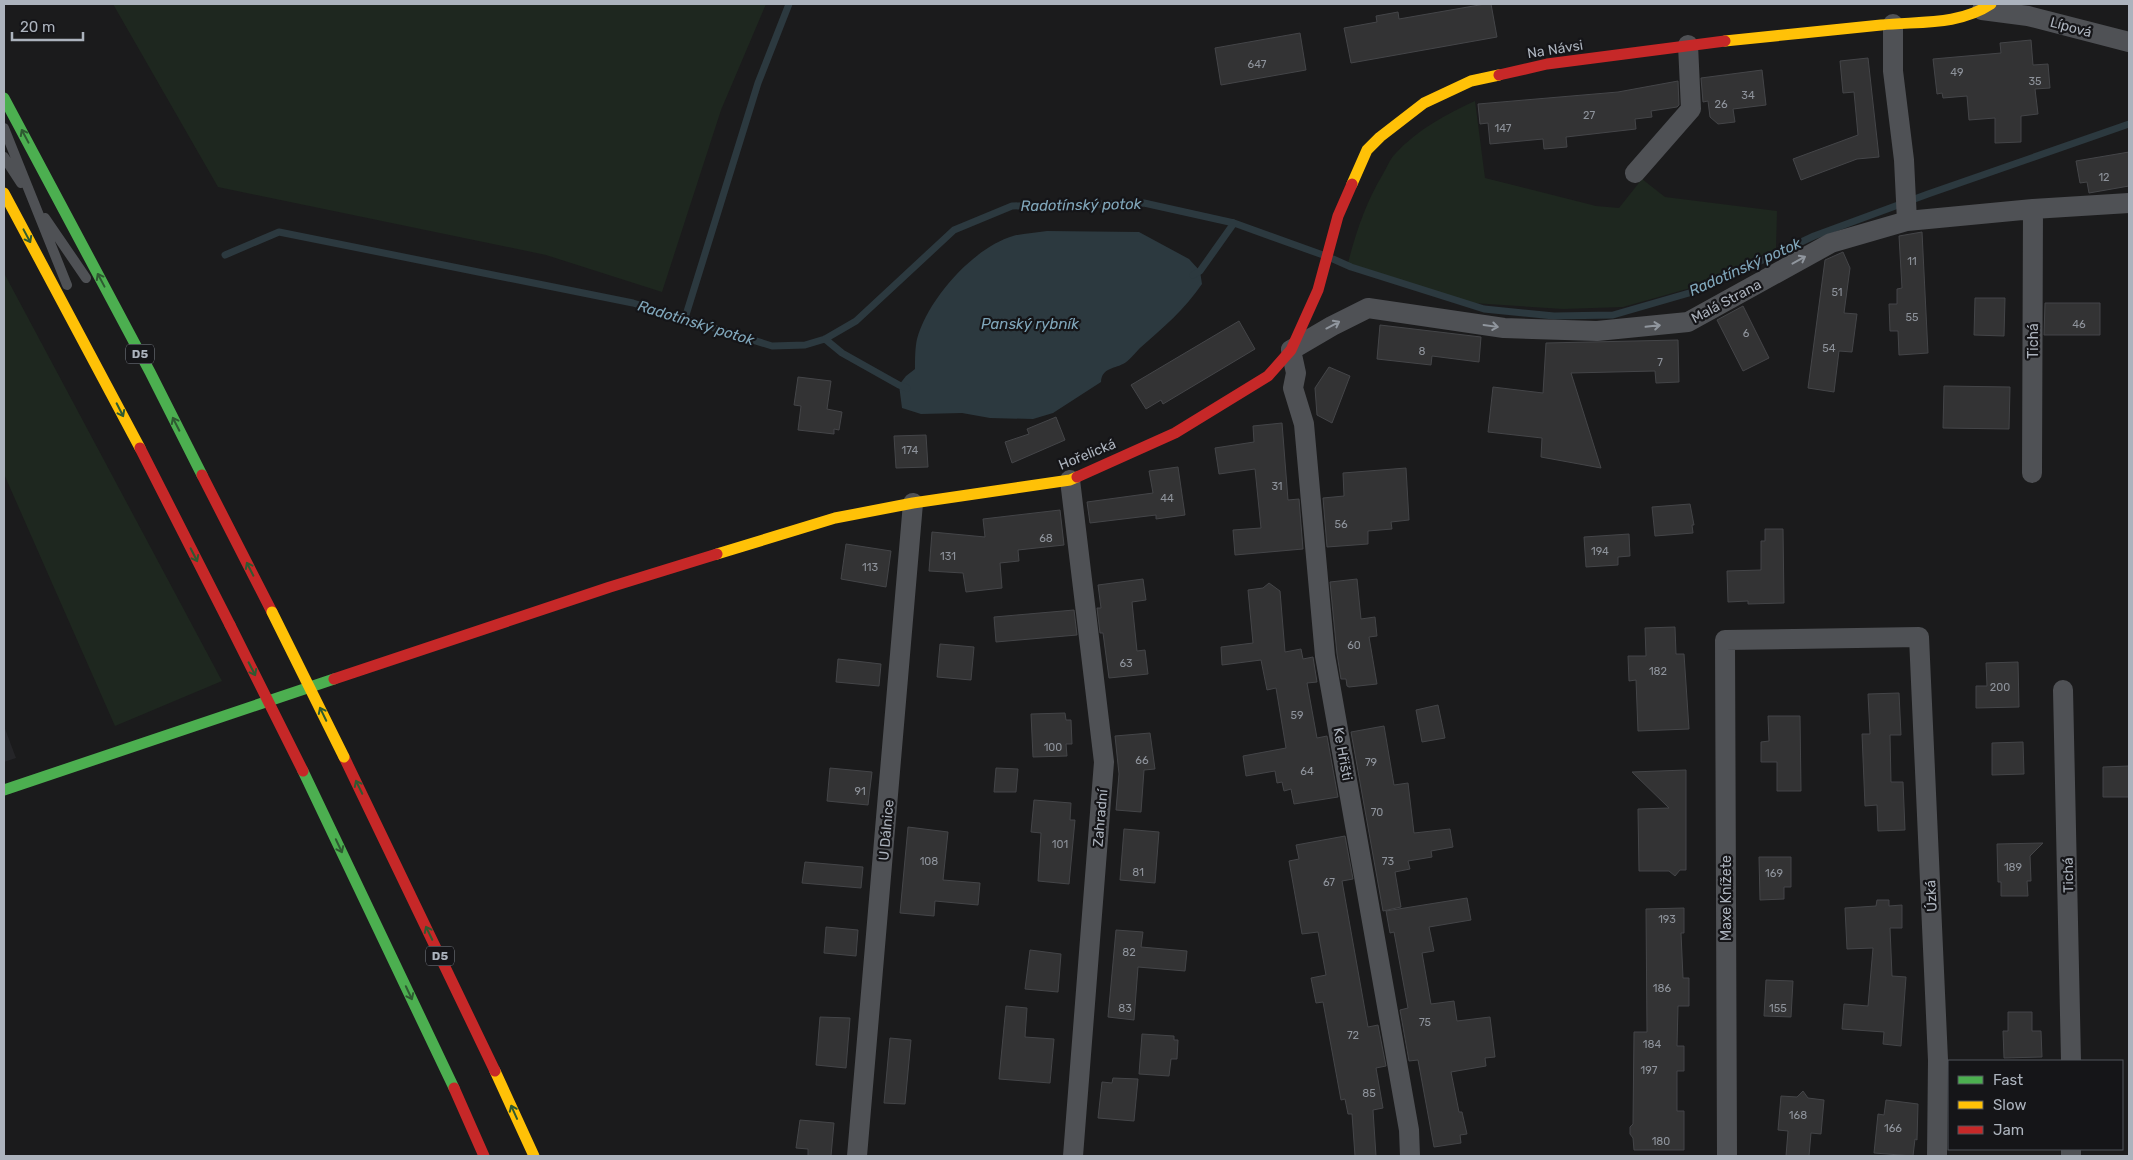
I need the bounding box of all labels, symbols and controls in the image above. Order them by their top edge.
scale bar [12,10,84,42]
street label: Lípová [2048,14,2094,41]
text: 20 m [20,18,55,36]
street label: Na Návsi [1526,37,1584,62]
house number: 647 [1248,58,1267,71]
house number: 49 [1950,66,1964,79]
house number: 35 [2028,75,2042,88]
house number: 34 [1741,89,1755,102]
house number: 26 [1714,98,1728,111]
house number: 27 [1583,109,1595,122]
house number: 147 [1495,122,1512,135]
one-way arrow [20,129,30,144]
house number: 12 [2098,171,2110,184]
water label: Radotínský potok [1020,195,1142,215]
one-way arrow [23,228,32,243]
water label: Radotínský potok [1686,234,1804,300]
one-way arrow [1791,255,1806,265]
house number: 11 [1907,255,1917,268]
one-way arrow [96,273,105,288]
street label: Malá Strana [1688,276,1764,327]
house number: 51 [1831,286,1843,299]
water label: Radotínský potok [635,297,757,349]
house number: 55 [1905,311,1919,324]
water label: Panský rybník [981,315,1079,333]
house number: 46 [2072,318,2086,331]
one-way arrow [1326,320,1341,330]
one-way arrow [1644,321,1660,330]
one-way arrow [1482,322,1498,332]
street label: Tichá [2025,323,2042,359]
house number: 6 [1743,327,1750,340]
house number: 54 [1822,342,1836,355]
road number: D5 [126,344,154,364]
house number: 8 [1419,345,1426,358]
house number: 7 [1657,356,1663,369]
one-way arrow [116,402,125,417]
one-way arrow [171,417,180,432]
street label: Hořelická [1056,435,1118,474]
house number: 174 [902,444,919,457]
house number: 31 [1271,480,1283,493]
house number: 44 [1160,492,1174,505]
house number: 56 [1334,518,1348,531]
house number: 68 [1039,532,1053,545]
house number: 194 [1591,545,1609,558]
one-way arrow [190,547,199,562]
house number: 131 [940,550,956,563]
house number: 113 [862,561,878,574]
one-way arrow [245,562,254,577]
house number: 60 [1347,639,1361,652]
house number: 63 [1119,657,1133,670]
one-way arrow [248,661,257,676]
house number: 182 [1649,665,1667,678]
house number: 200 [1990,681,2010,694]
one-way arrow [317,706,327,721]
house number: 59 [1290,709,1304,722]
street label: Ke Hřišti [1329,726,1356,782]
house number: 100 [1044,741,1062,754]
house number: 66 [1135,754,1149,767]
house number: 79 [1365,756,1377,769]
house number: 64 [1300,765,1314,778]
one-way arrow [353,780,363,795]
house number: 91 [854,785,866,798]
street label: Zahradní [1090,788,1112,848]
street label: U Dálnice [875,799,898,861]
house number: 70 [1371,806,1383,819]
house number: 101 [1052,838,1068,851]
one-way arrow [335,839,345,854]
house number: 108 [920,855,938,868]
house number: 73 [1382,855,1395,868]
street label: Maxe Knížete [1718,855,1735,941]
street label: Tichá [2060,857,2077,893]
house number: 189 [2004,861,2022,874]
house number: 81 [1132,866,1144,879]
house number: 169 [1765,867,1783,880]
house number: 67 [1323,876,1335,889]
street label: Úzká [1921,880,1941,912]
house number: 193 [1658,913,1676,926]
one-way arrow [424,926,433,941]
road number: D5 [426,946,454,966]
house number: 82 [1122,946,1136,959]
house number: 186 [1653,982,1672,995]
one-way arrow [405,985,414,1000]
house number: 83 [1118,1002,1132,1015]
house number: 155 [1769,1002,1787,1015]
house number: 75 [1419,1016,1432,1029]
house number: 72 [1347,1029,1359,1042]
house number: 184 [1643,1038,1661,1051]
legend [1948,1060,2123,1150]
house number: 197 [1641,1064,1658,1077]
text: Fast [1993,1071,2023,1089]
house number: 85 [1362,1087,1376,1100]
text: Slow [1993,1096,2026,1114]
one-way arrow [508,1105,518,1120]
house number: 168 [1789,1109,1807,1122]
text: Jam [1993,1121,2024,1139]
house number: 166 [1884,1122,1902,1135]
house number: 180 [1652,1135,1670,1148]

